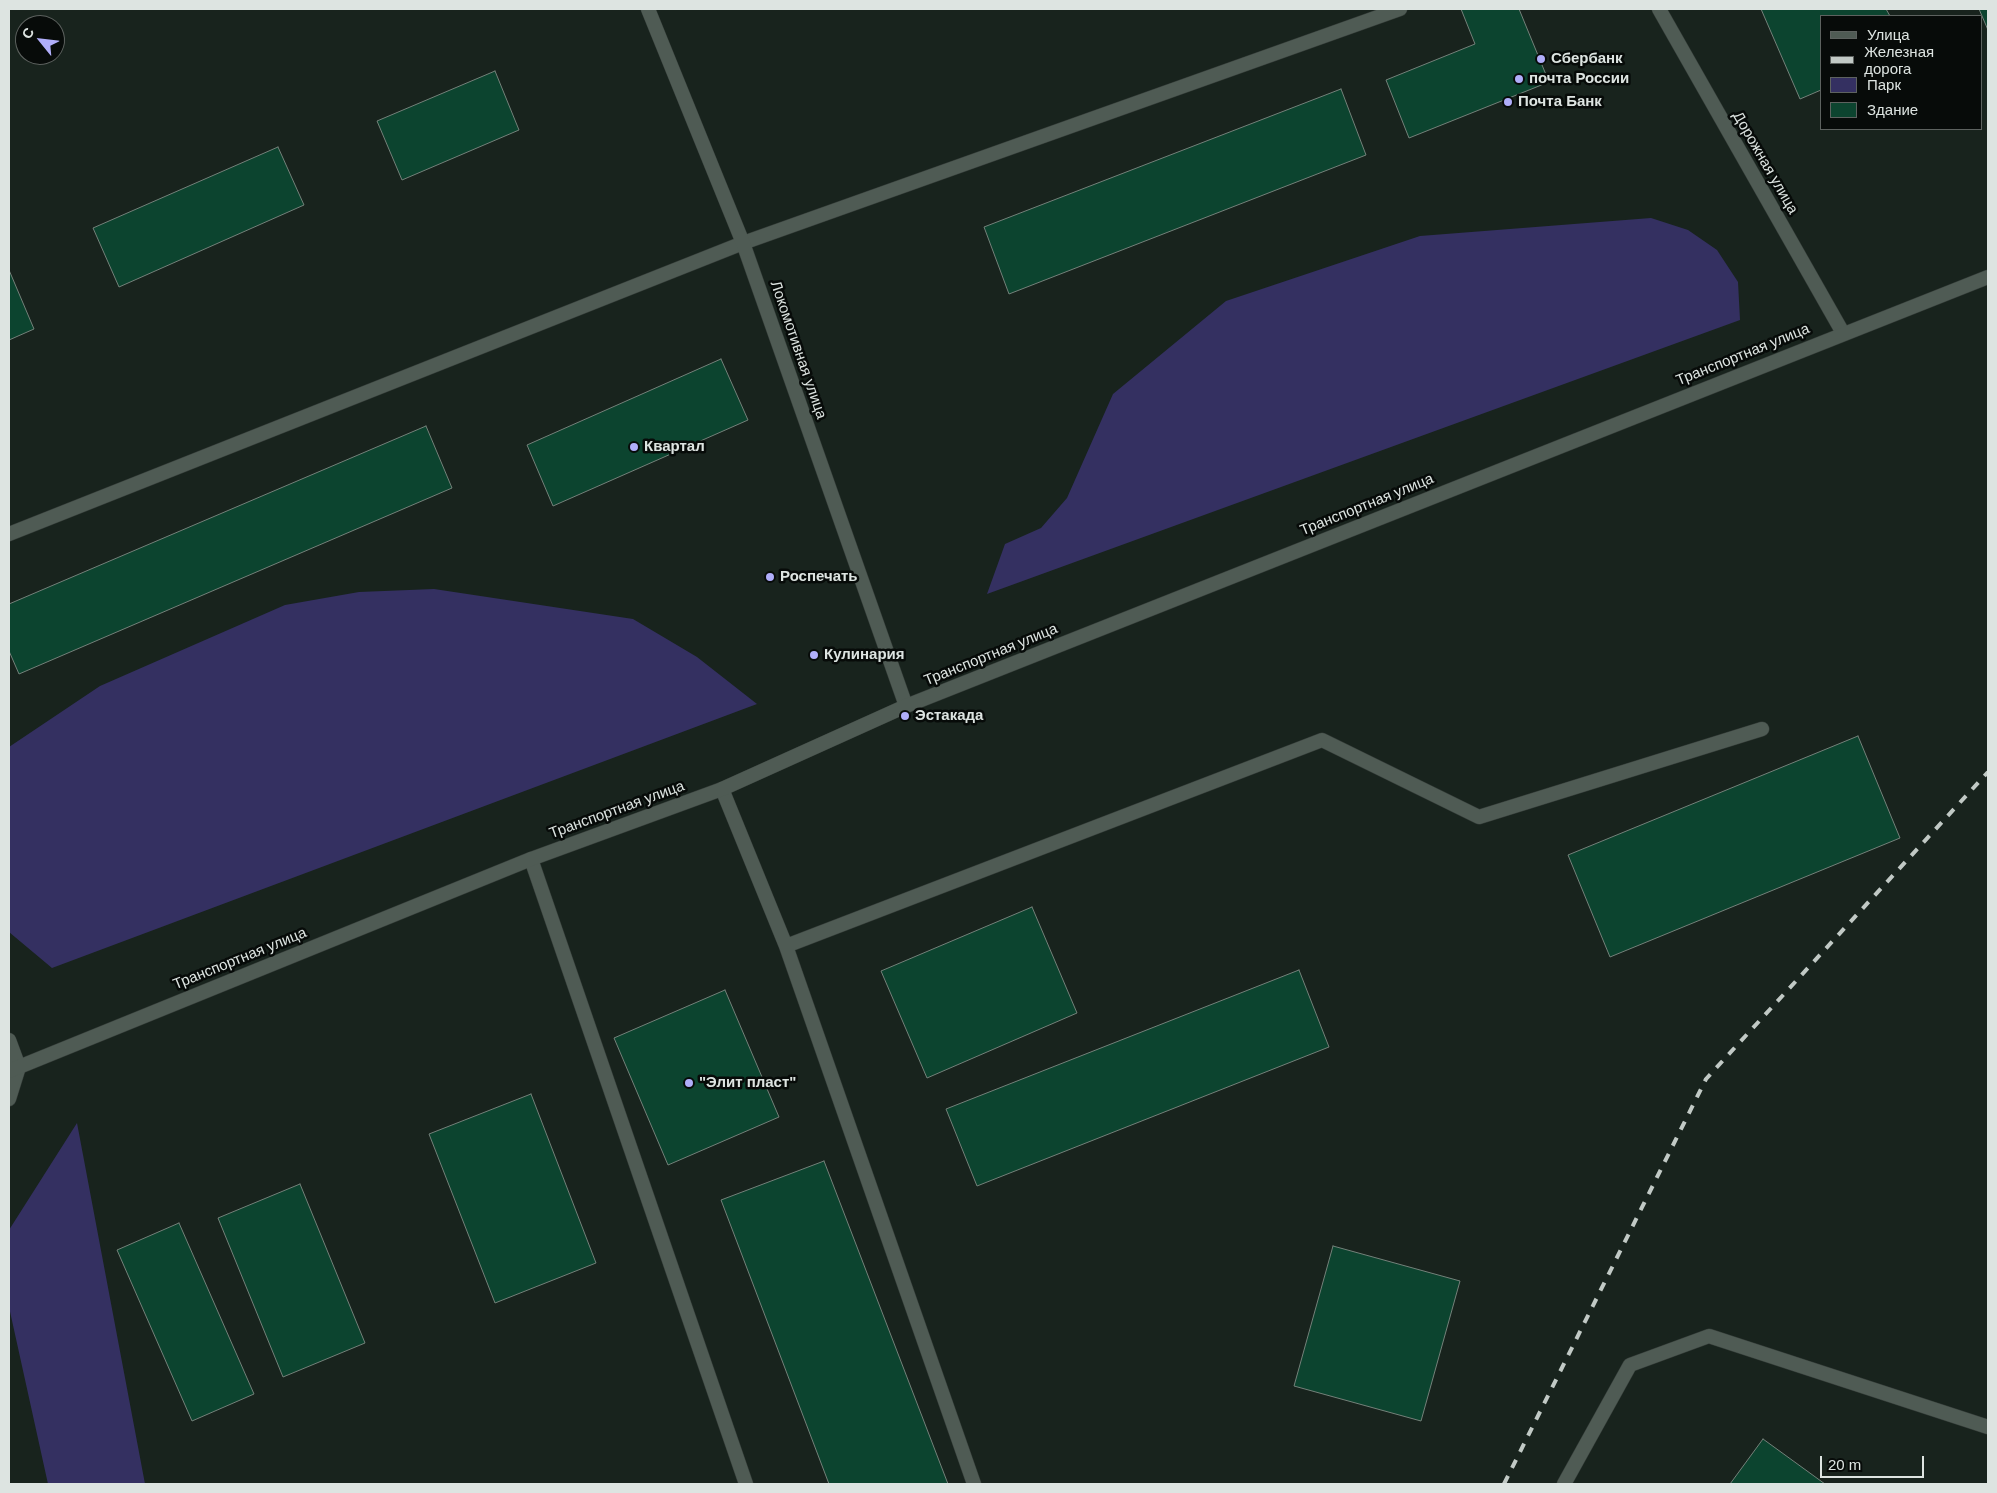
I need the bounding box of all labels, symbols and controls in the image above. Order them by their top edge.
north arrow [15,15,65,65]
legend [1820,15,1982,130]
text: С [18,25,37,42]
text: Улица [1867,26,1910,43]
text: Железная дорога [1864,43,1934,77]
place label: Сбербанк [1551,50,1623,68]
marker: Сбербанк [1535,53,1547,65]
place label: почта России [1529,70,1629,88]
marker: почта России [1513,73,1525,85]
text: Парк [1867,76,1901,93]
place label: Почта Банк [1518,93,1602,111]
marker: Почта Банк [1502,96,1514,108]
text: Здание [1867,101,1918,118]
street label: Дорожная улица [1728,109,1802,217]
street label: Локомотивная улица [766,279,830,421]
street label: Транспортная улица [1674,320,1812,390]
place label: Квартал [644,438,705,456]
marker: Квартал [628,441,640,453]
street label: Транспортная улица [1298,470,1436,540]
place label: Роспечать [780,568,858,586]
marker: Роспечать [764,571,776,583]
street label: Транспортная улица [922,620,1060,690]
place label: Кулинария [824,646,905,664]
marker: Кулинария [808,649,820,661]
place label: Эстакада [915,707,983,725]
marker: Эстакада [899,710,911,722]
street label: Транспортная улица [547,777,687,843]
street label: Транспортная улица [171,924,309,994]
place label: "Элит пласт" [699,1074,796,1092]
marker: "Элит пласт" [683,1077,695,1089]
scale bar [1822,1446,1926,1478]
text: 20 m [1828,1456,1861,1473]

